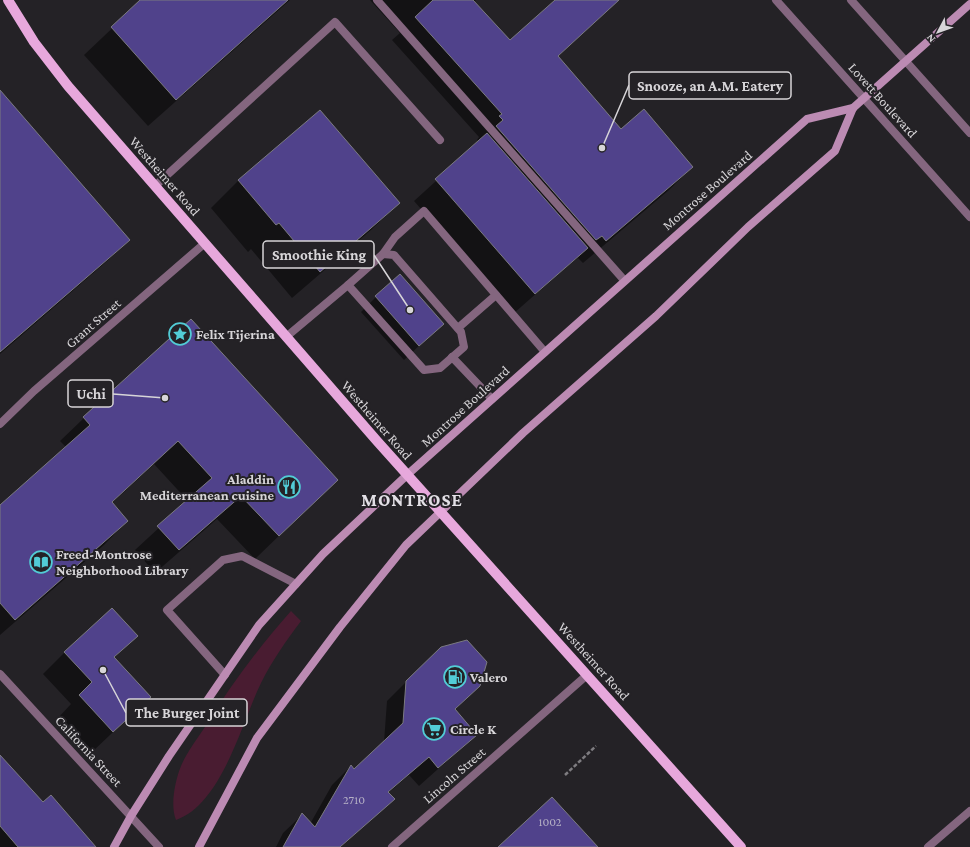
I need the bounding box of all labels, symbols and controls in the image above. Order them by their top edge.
north arrow [918,12,958,52]
text: N [923,31,937,45]
street label: Lovett Boulevard [845,59,921,141]
callout: Snooze, an A.M. Eatery [629,72,791,99]
text: Snooze, an A.M. Eatery [637,78,784,94]
street label: Westheimer Road [126,133,204,219]
street label: Montrose Boulevard [659,146,755,233]
callout: Smoothie King [263,241,374,268]
text: Smoothie King [272,247,366,263]
street label: Grant Street [62,295,124,351]
place icon: Felix Tijerina [167,321,193,347]
place label: Felix Tijerina [196,326,275,343]
street label: Montrose Boulevard [418,362,513,450]
street label: Westheimer Road [338,377,416,463]
callout: Uchi [68,380,113,407]
text: Uchi [76,386,106,402]
place label: Aladdin Mediterranean cuisine [140,471,274,503]
restaurant icon: Aladdin Mediterranean cuisine [276,474,302,500]
district label: MONTROSE [361,490,463,510]
place label: Freed-Montrose Neighborhood Library [56,546,188,578]
library icon: Freed-Montrose Neighborhood Library [28,549,54,575]
street label: Westheimer Road [555,619,634,704]
fuel station icon: Valero [442,664,468,690]
place label: Valero [469,669,508,685]
callout: The Burger Joint [126,699,247,726]
text: The Burger Joint [135,705,240,721]
street label: California Street [52,712,126,790]
supermarket icon: Circle K [421,716,447,742]
place label: Circle K [450,721,497,737]
street label: Lincoln Street [420,743,489,806]
house number: 2710 [343,793,365,807]
house number: 1002 [538,815,562,829]

